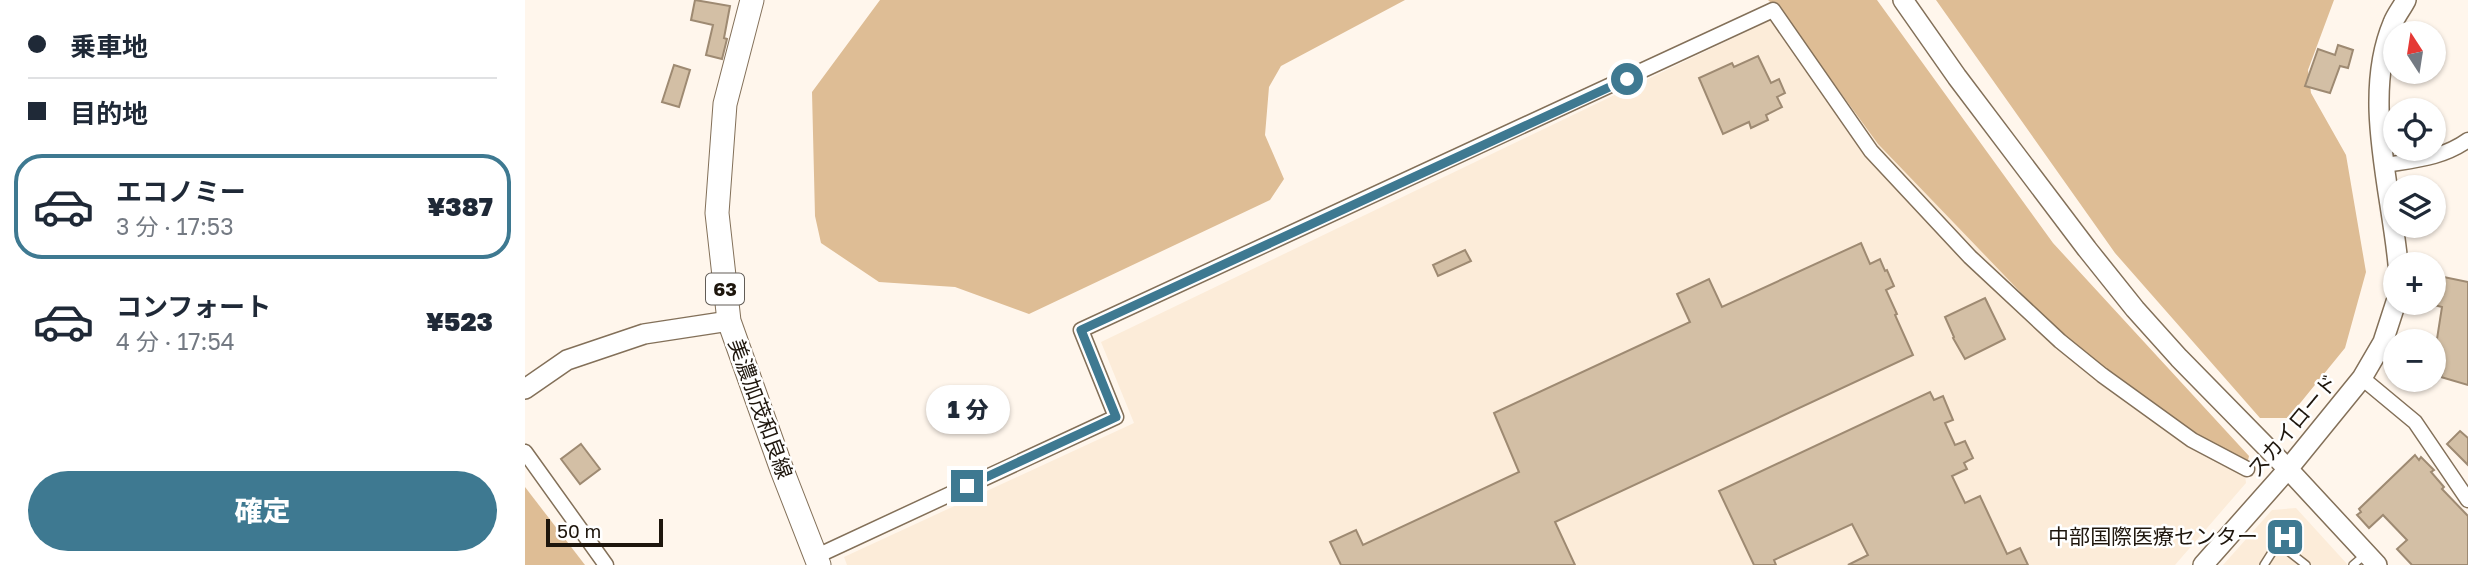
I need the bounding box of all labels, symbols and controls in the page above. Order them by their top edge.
north arrow [2383,21,2447,84]
map controls [2383,21,2446,392]
text: 乗車地 [70,31,148,62]
route start [1611,63,1643,95]
text: 目的地 [70,98,148,129]
button: locate [2383,98,2446,161]
icon: car [32,175,95,238]
button: layers [2383,175,2446,238]
text: エコノミー [116,176,246,207]
text: ¥387 [427,191,493,222]
text: 3 分 · 17:53 [116,212,234,240]
button: + [2383,252,2446,315]
road number: 63 [706,274,744,304]
icon: car [32,290,95,353]
text: コンフォート [116,291,271,322]
text: ¥523 [426,306,493,337]
text: 4 分 · 17:54 [116,327,235,355]
button: − [2383,329,2446,392]
street label: 美濃加茂和良線 [724,335,798,482]
street label: スカイロード [2242,369,2343,482]
callout: 1 分 [925,384,1009,434]
text: 1 分 [948,395,988,423]
route end [951,470,983,502]
button: 確定 [28,471,497,551]
scale bar [546,516,663,548]
hospital icon: 中部国際医療センター [2264,516,2306,558]
text: 50 m [557,519,601,542]
place label: 中部国際医療センター [2048,523,2258,549]

